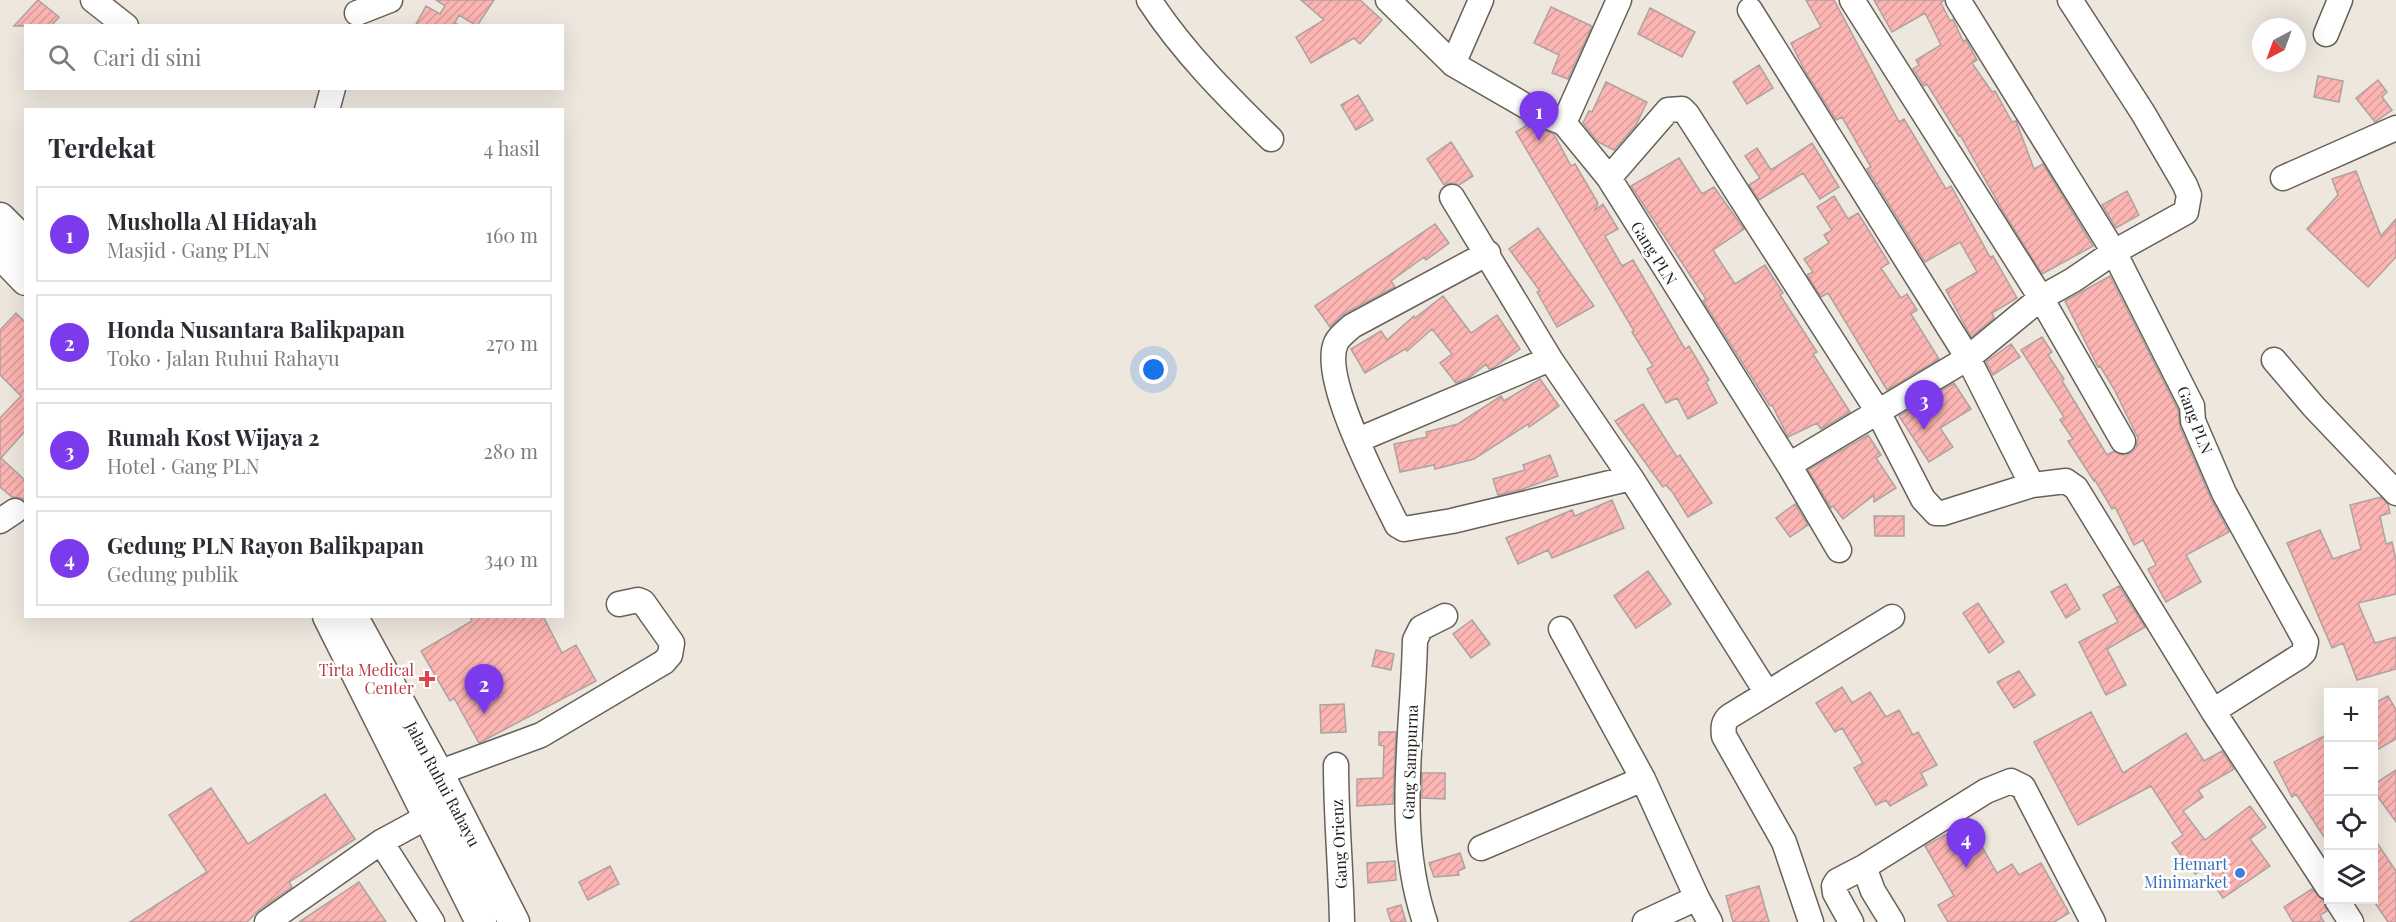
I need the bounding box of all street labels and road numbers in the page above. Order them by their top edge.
street label: Gang PLN [1627,217,1682,288]
street label: Gang PLN [2173,383,2218,457]
street label: Gang Sampurna [1397,704,1422,820]
street label: Jalan Ruhui Rahayu [401,717,485,850]
street label: Gang Orienz [1326,798,1351,889]

